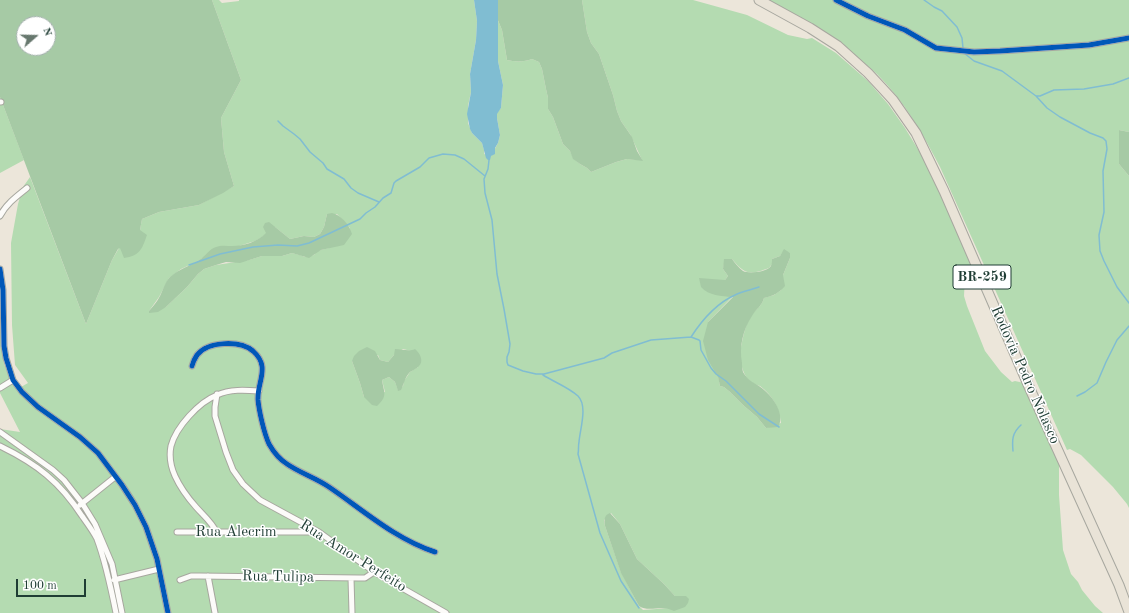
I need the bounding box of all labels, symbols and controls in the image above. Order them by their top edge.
north arrow [16,16,56,56]
text: N [40,26,53,38]
road number: BR-259 [953,265,1011,289]
street label: Rodovia Pedro Nolasco [986,303,1064,447]
street label: Rua Amor Perfeito [296,516,410,596]
street label: Rua Alecrim [195,523,277,541]
street label: Rua Tulipa [242,567,314,587]
scale bar [18,571,88,597]
text: 100 m [23,580,57,592]

